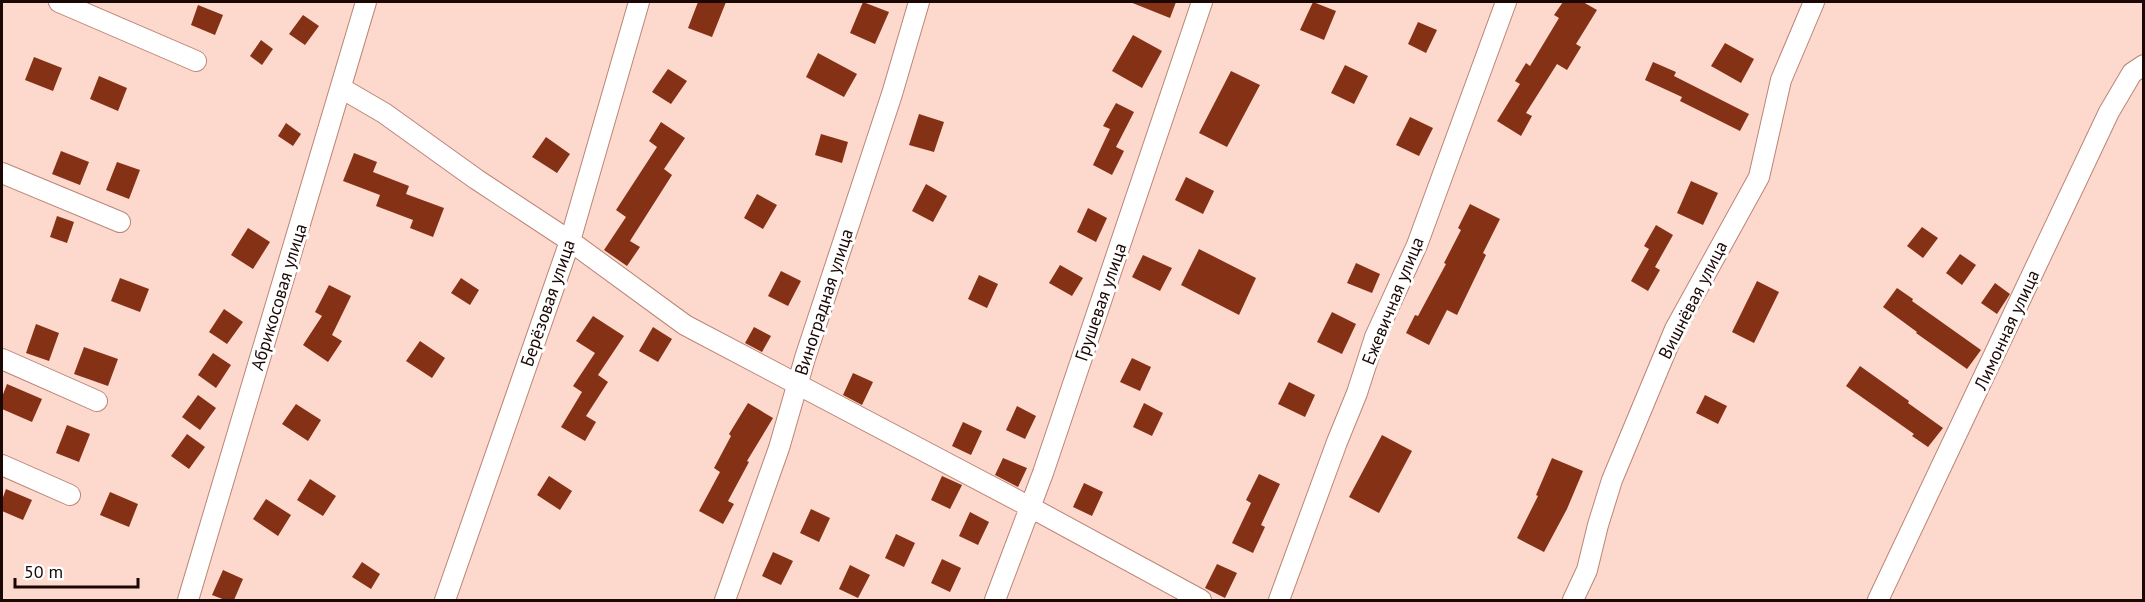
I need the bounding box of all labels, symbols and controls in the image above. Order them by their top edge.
street label: Абрикосовая улица [245,221,312,373]
street label: Виноградная улица [789,226,858,378]
street label: Ежевичная улица [1356,233,1429,368]
street label: Берёзовая улица [515,236,580,369]
street label: Вишнёвая улица [1653,237,1732,363]
street label: Грушевая улица [1070,240,1131,364]
street label: Лимонная улица [1968,266,2044,394]
scale bar [15,551,138,589]
text: 50 m [24,560,63,583]

